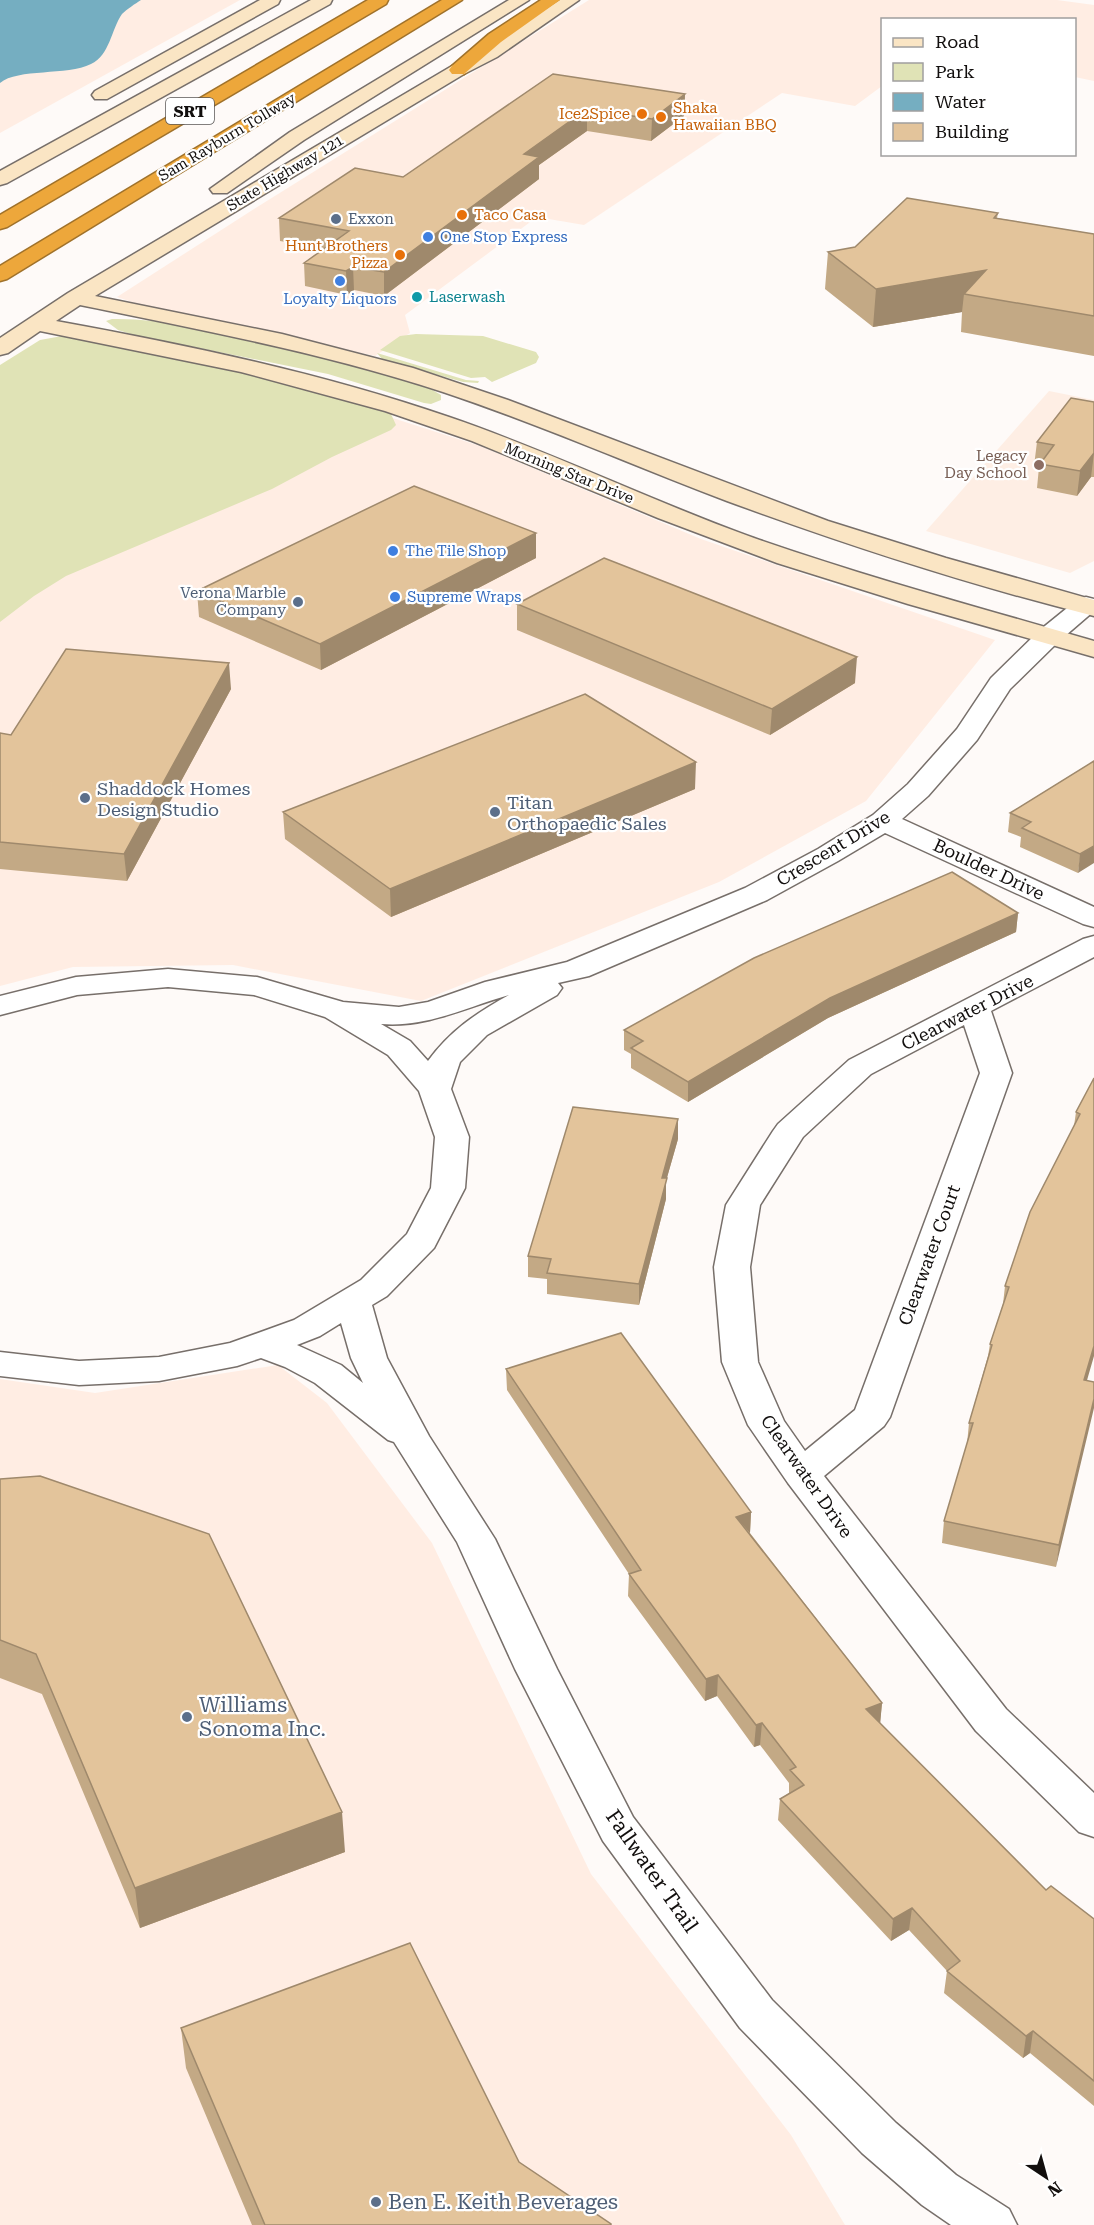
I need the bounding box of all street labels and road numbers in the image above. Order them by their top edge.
street label: Sam Rayburn Tollway [155,89,299,185]
road number: SRT [166,98,214,124]
street label: State Highway 121 [223,131,347,215]
street label: Morning Star Drive [502,439,636,507]
street label: Crescent Drive [773,806,894,890]
street label: Boulder Drive [930,834,1048,904]
street label: Clearwater Drive [897,970,1037,1054]
street label: Clearwater Court [894,1182,964,1328]
street label: Clearwater Drive [757,1410,857,1542]
street label: Fallwater Trail [601,1805,703,1937]

